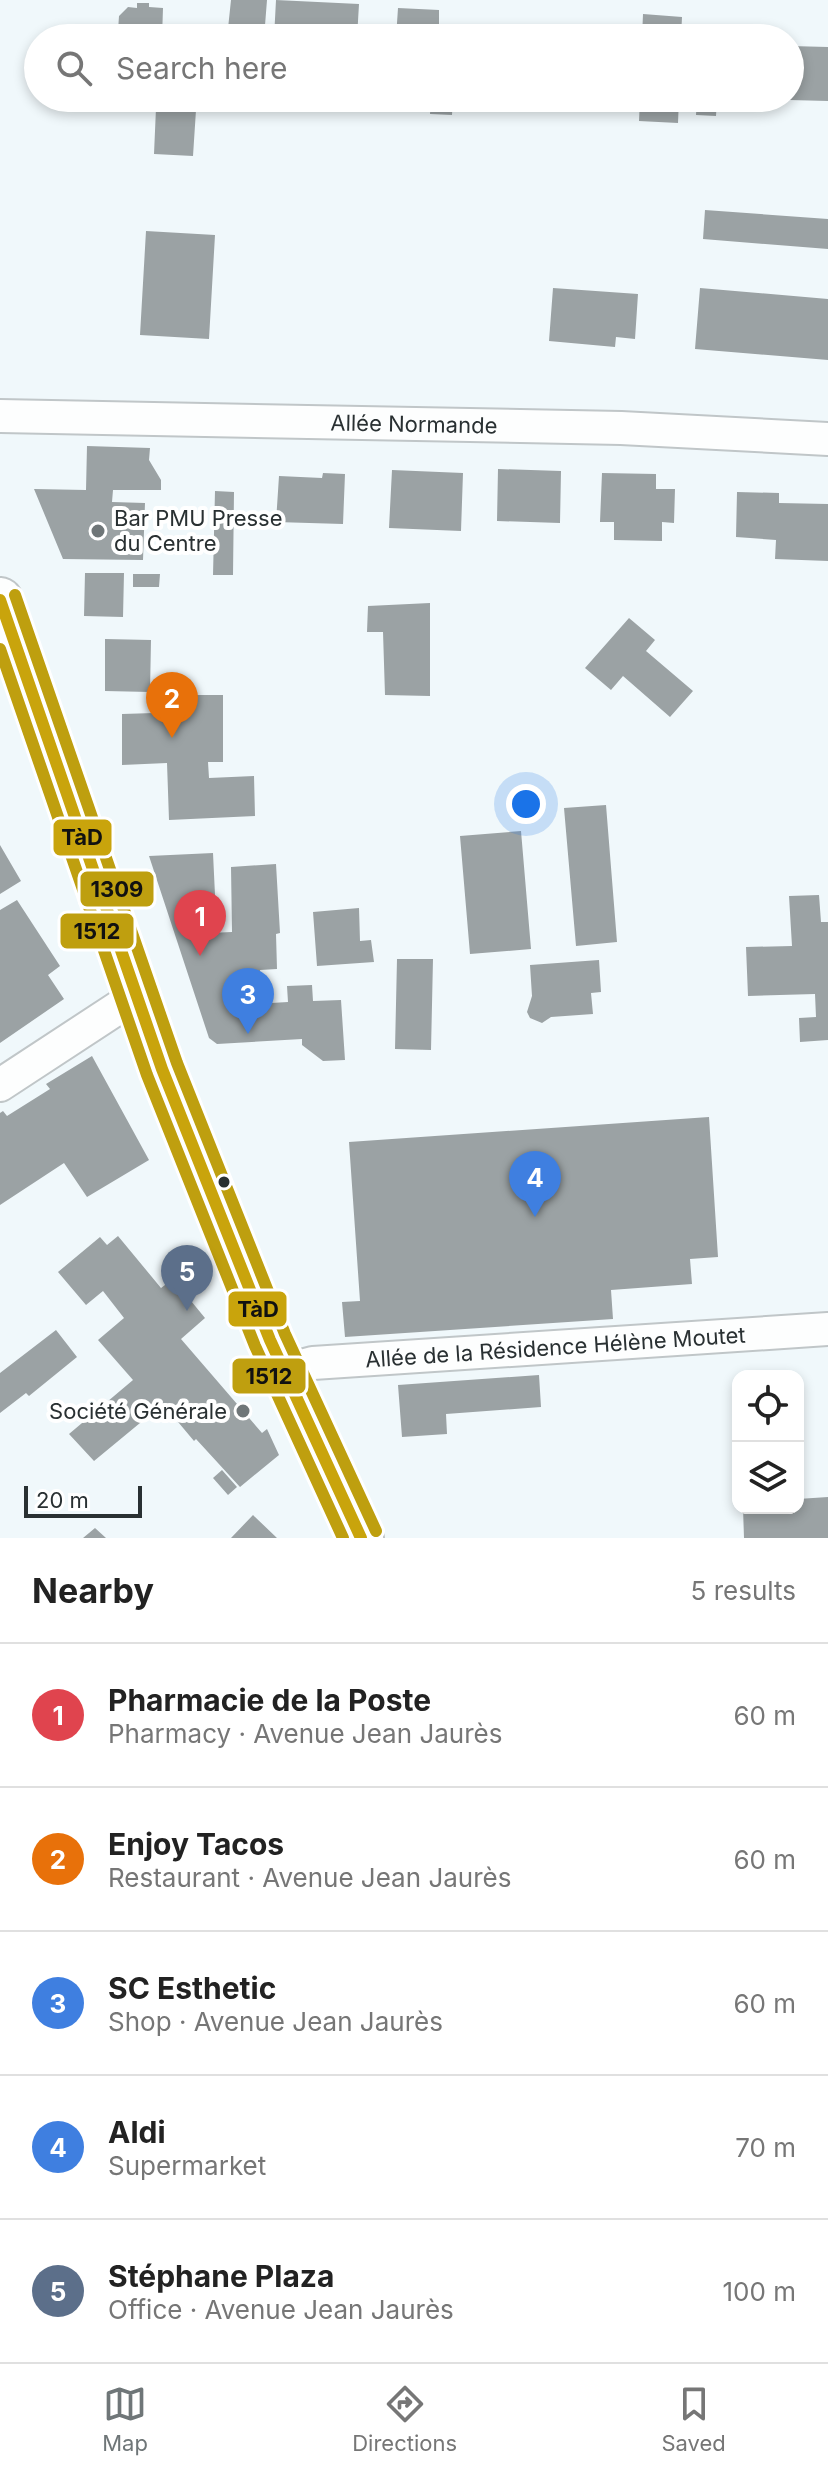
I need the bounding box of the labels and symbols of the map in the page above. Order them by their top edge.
street label: Allée Normande [330,409,498,439]
place label: Bar PMU Presse du Centre [114,505,283,556]
marker: Bar PMU Presse du Centre [89,522,107,540]
pin: 2 [146,672,198,738]
your location [506,784,546,824]
line badge: TàD [52,818,113,857]
text: TàD [61,824,103,850]
line badge: 1309 [79,870,155,908]
text: 1309 [91,876,143,902]
pin: 1 [174,890,226,956]
line badge: 1512 [59,912,135,950]
text: 1512 [74,918,120,944]
pin: 3 [222,968,274,1034]
pin: 4 [509,1151,561,1217]
unlabelled marker [216,1174,232,1190]
pin: 5 [161,1245,213,1311]
line badge: TàD [227,1290,288,1328]
text: TàD [237,1296,279,1322]
street label: Allée de la Résidence Hélène Moutet [364,1321,746,1373]
line badge: 1512 [231,1357,307,1395]
text: 1512 [246,1363,292,1389]
place label: Société Générale [49,1398,227,1424]
marker: Société Générale [234,1402,252,1420]
scale bar [24,1482,142,1518]

